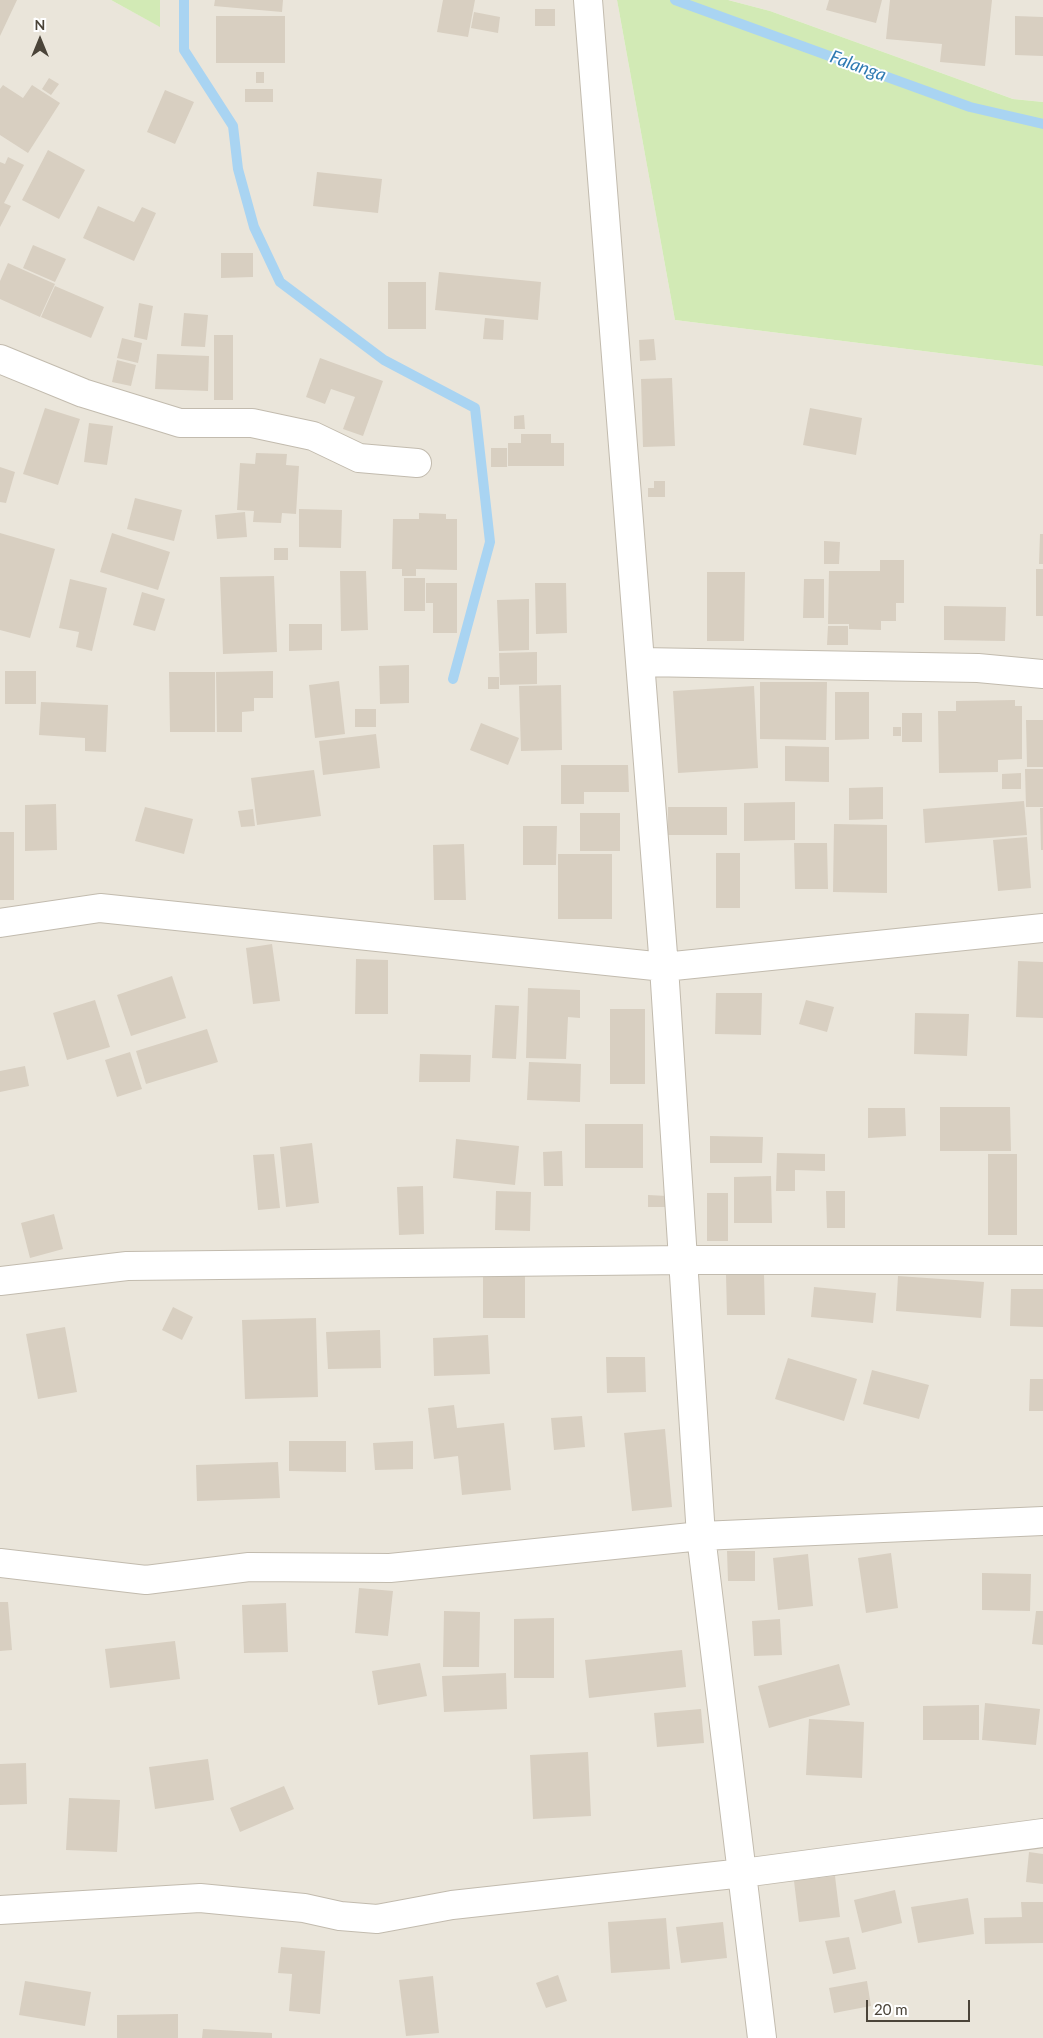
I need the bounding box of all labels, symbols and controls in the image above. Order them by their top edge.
north arrow [15,15,65,65]
text: N [35,16,45,33]
water label: Falanga [827,46,889,86]
scale bar [868,1990,972,2022]
text: 20 m [874,2000,908,2018]

